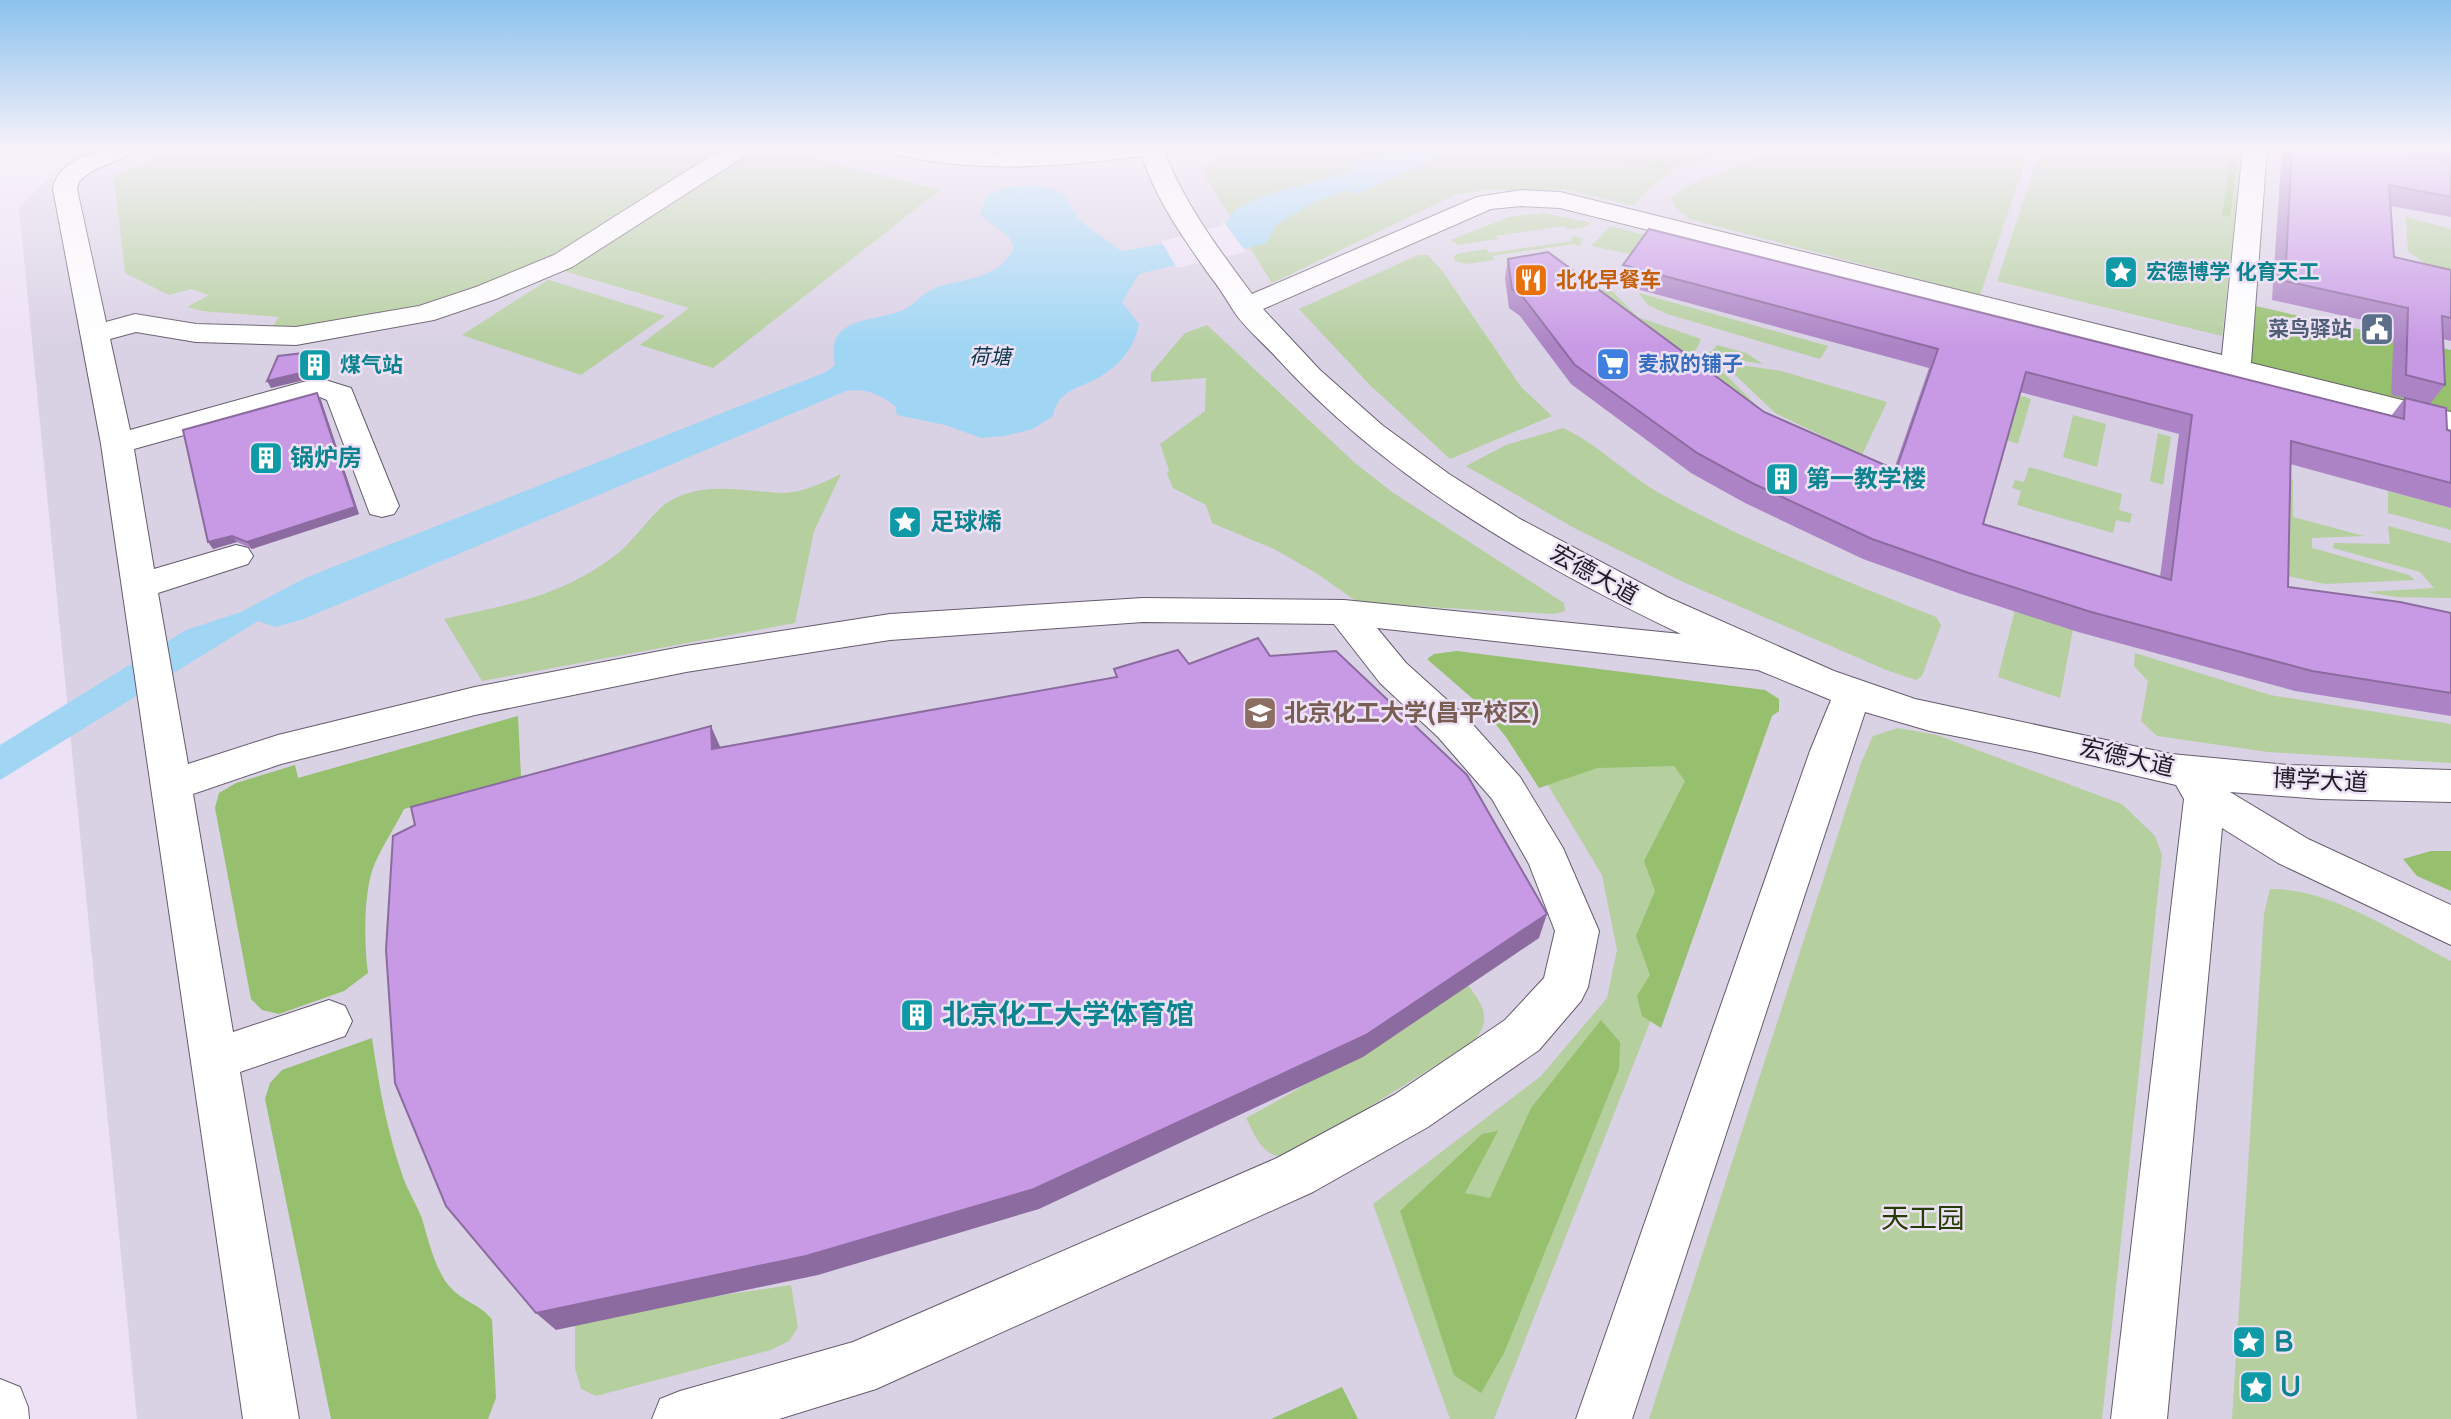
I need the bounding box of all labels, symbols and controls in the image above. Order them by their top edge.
place icon: 宏德博学 化育天工 [2102,253,2140,291]
place label: 宏德博学 化育天工 [2146,260,2319,285]
restaurant icon: 北化早餐车 [1512,261,1550,299]
place label: 北化早餐车 [1556,268,1661,293]
public building icon: 菜鸟驿站 [2358,310,2396,348]
place label: 菜鸟驿站 [2268,317,2352,342]
water label: 荷塘 [969,345,1014,370]
supermarket icon: 麦叔的铺子 [1594,345,1632,383]
building icon: 煤气站 [296,346,334,384]
place label: 麦叔的铺子 [1638,352,1743,377]
place label: 煤气站 [340,353,403,378]
building icon: 锅炉房 [247,439,285,477]
place label: 锅炉房 [290,444,362,473]
building icon: 第一教学楼 [1763,460,1801,498]
place label: 第一教学楼 [1806,465,1926,494]
place icon: 足球烯 [886,503,924,541]
place label: 足球烯 [930,508,1002,537]
street label: 宏德大道 [1545,539,1643,611]
school or university icon: 北京化工大学(昌平校区) [1241,694,1279,732]
place label: 北京化工大学(昌平校区) [1284,699,1539,728]
street label: 宏德大道 [2077,733,2177,783]
street label: 博学大道 [2271,764,2369,798]
building icon: 北京化工大学体育馆 [898,996,936,1034]
place label: 北京化工大学体育馆 [942,998,1194,1032]
park label: 天工园 [1881,1202,1965,1236]
place icon: B [2230,1323,2268,1361]
place label: B [2274,1325,2293,1359]
place icon: U [2237,1368,2275,1406]
place label: U [2280,1370,2301,1404]

